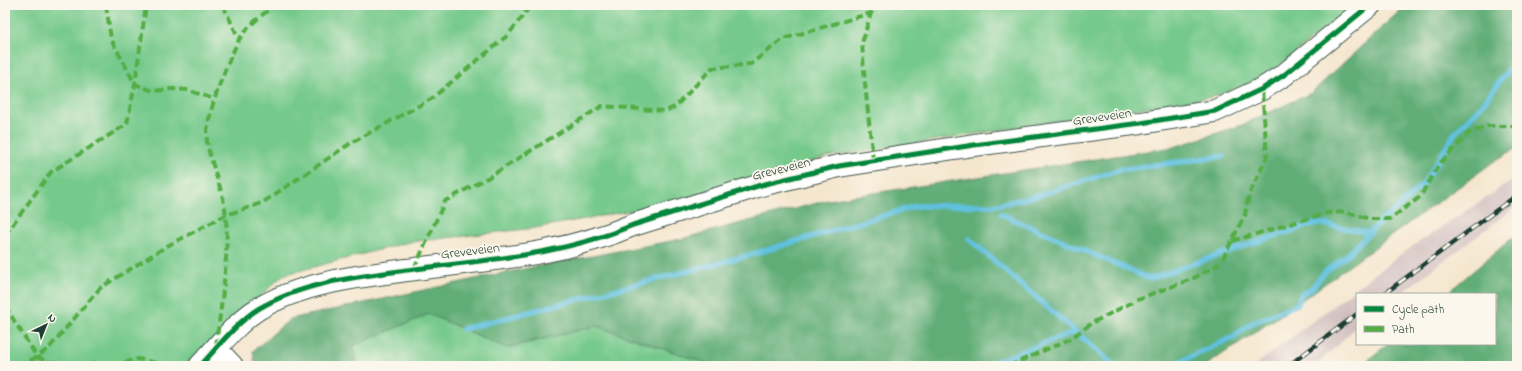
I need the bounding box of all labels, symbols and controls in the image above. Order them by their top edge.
street label: Greveveien [1071,103,1133,132]
street label: Greveveien [750,152,813,187]
street label: Greveveien [439,237,501,266]
legend [1356,293,1496,345]
text: Cycle path [1392,301,1444,320]
north arrow [26,305,66,345]
text: N [44,310,60,327]
text: Path [1392,321,1415,339]

